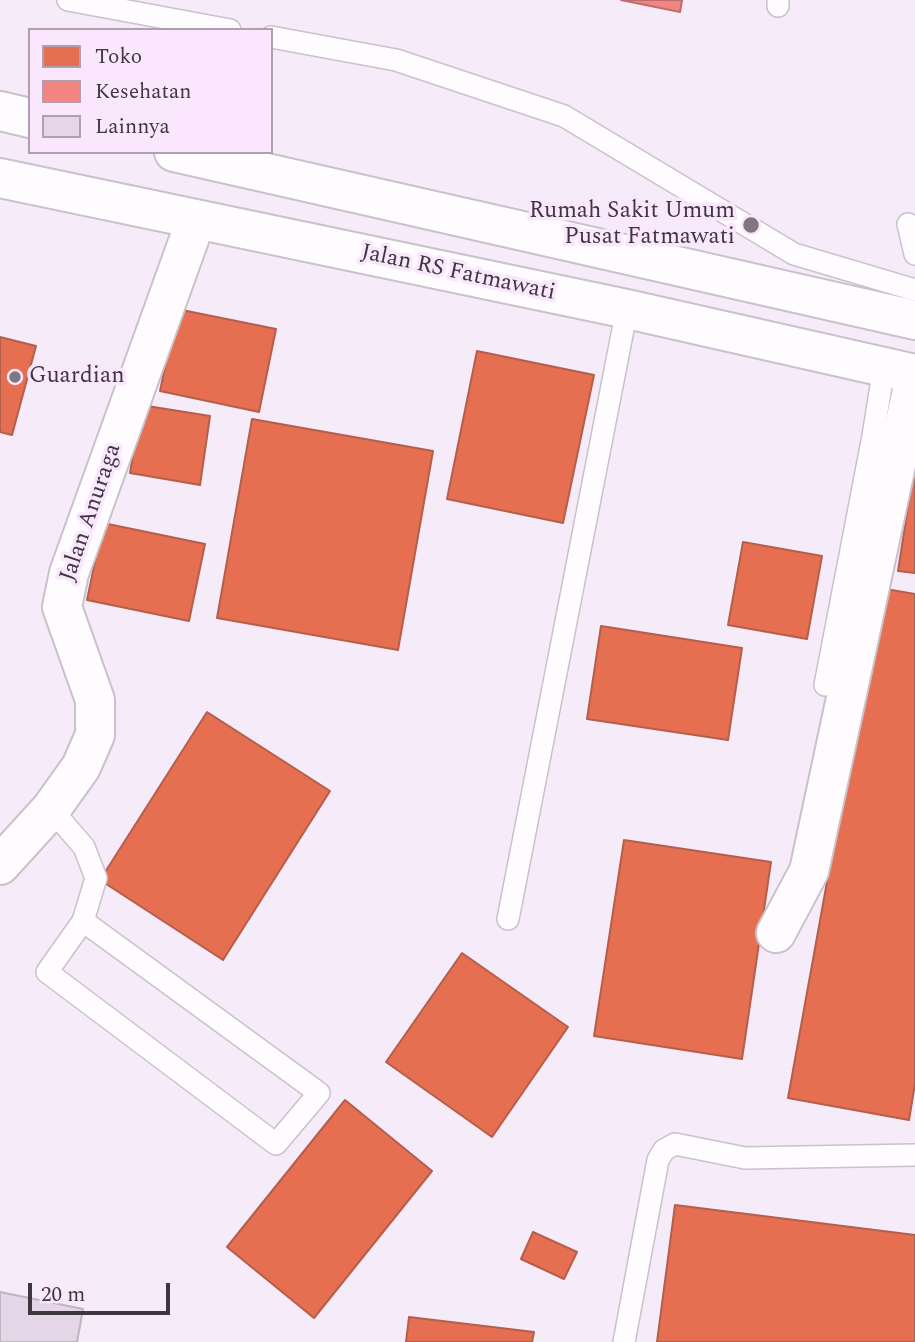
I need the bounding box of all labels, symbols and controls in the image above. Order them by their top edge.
legend [28,28,273,154]
text: Toko [95,41,142,73]
text: Kesehatan [95,76,191,108]
text: Lainnya [95,111,170,143]
place label: Rumah Sakit Umum Pusat Fatmawati [529,198,735,252]
marker: Rumah Sakit Umum Pusat Fatmawati [741,215,761,235]
street label: Jalan RS Fatmawati [358,240,558,308]
place label: Guardian [29,363,125,391]
marker: Guardian [7,369,23,385]
street label: Jalan Anuraga [55,440,129,586]
scale bar [32,1268,173,1312]
text: 20 m [41,1279,85,1311]

